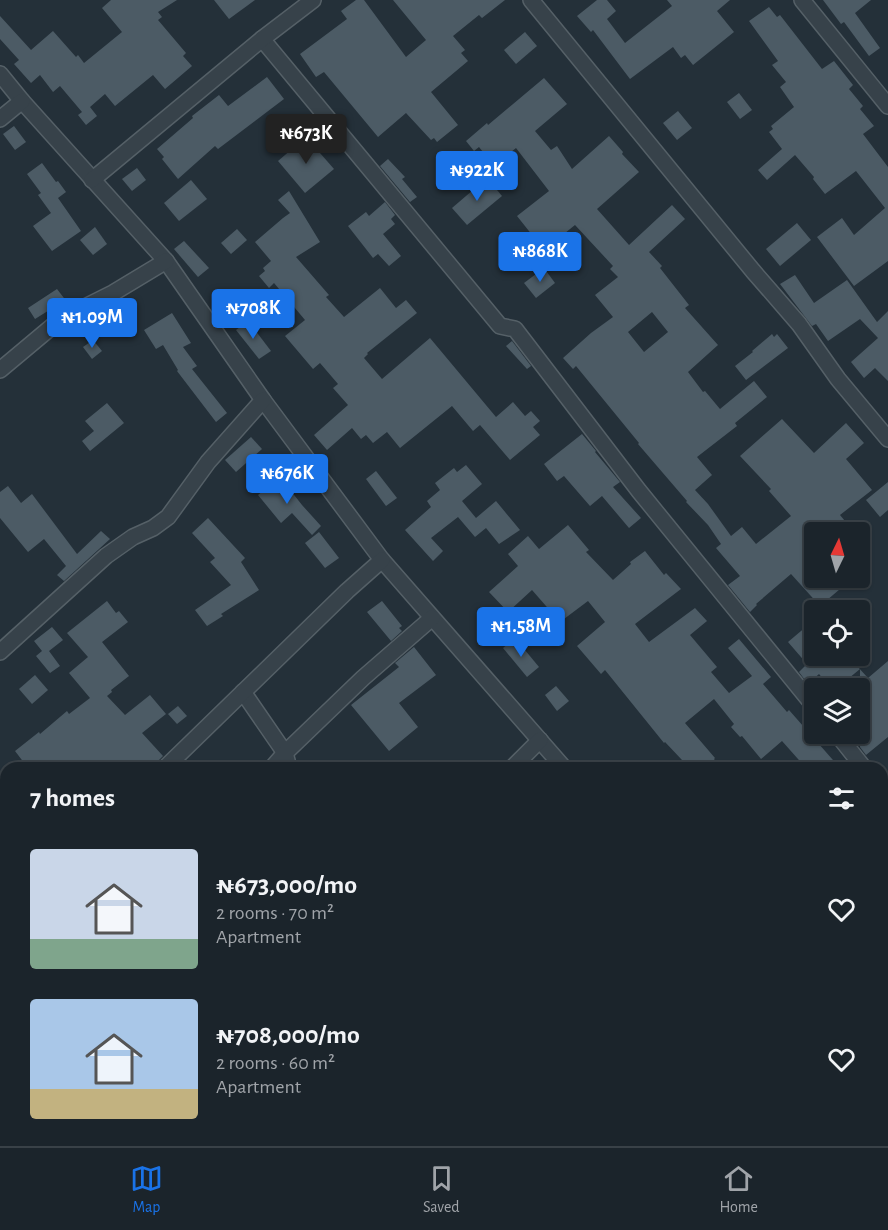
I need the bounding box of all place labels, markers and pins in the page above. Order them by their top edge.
pin: ₦673K [264,114,348,165]
pin: ₦922K [435,151,519,202]
pin: ₦868K [498,232,582,283]
pin: ₦708K [211,289,295,340]
pin: ₦1.09M [43,298,141,349]
pin: ₦676K [245,454,329,505]
pin: ₦1.58M [472,607,570,658]

